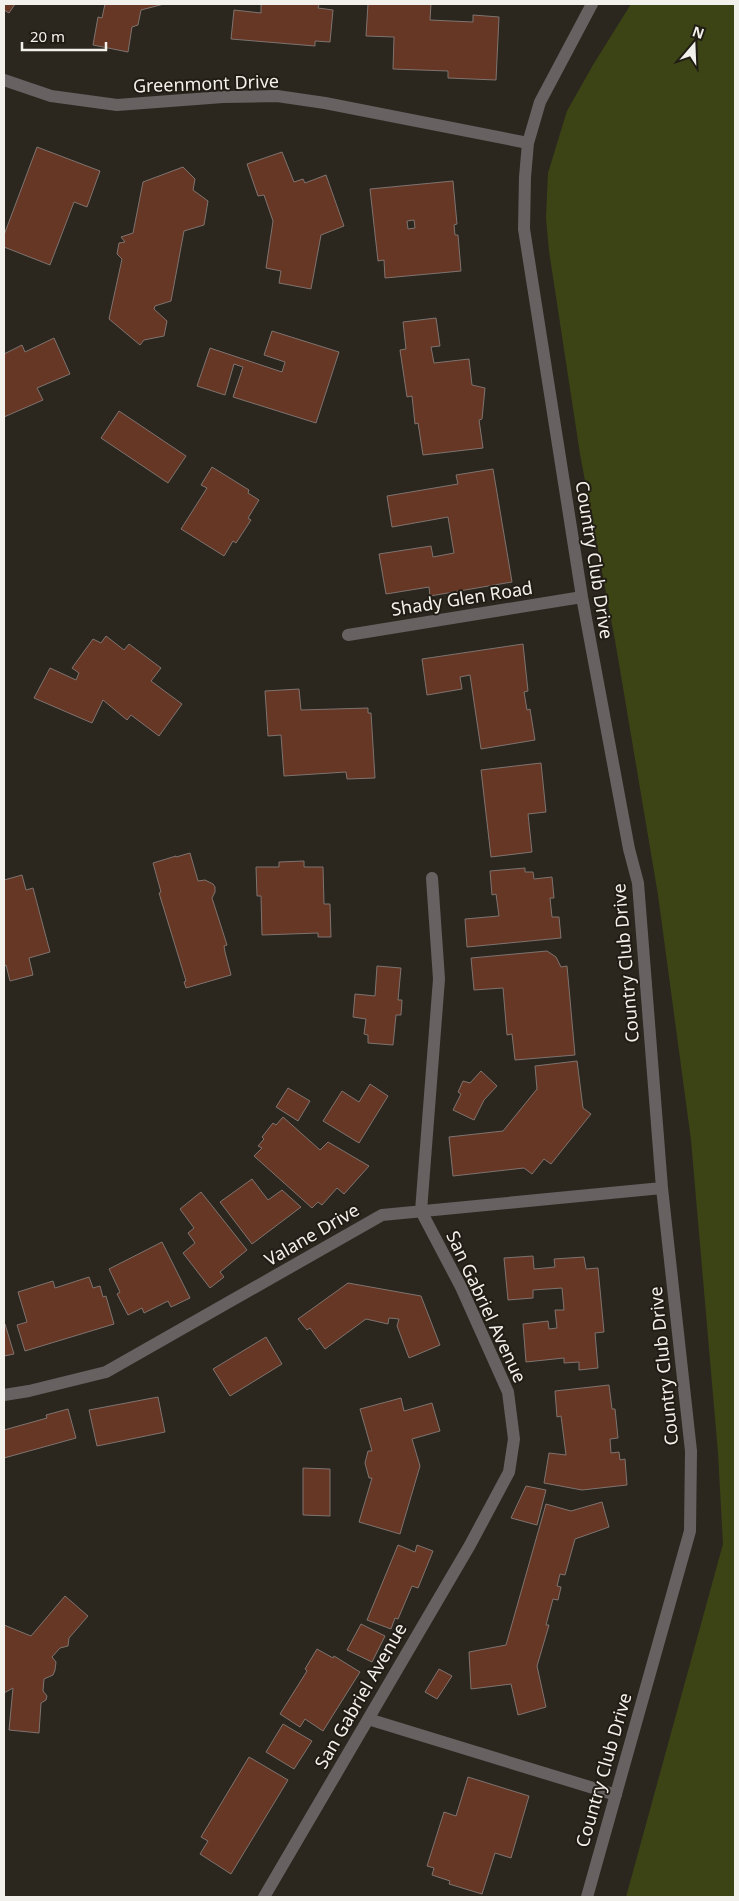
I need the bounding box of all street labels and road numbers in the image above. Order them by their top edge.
street label: Greenmont Drive [133,68,279,98]
street label: Country Club Drive [571,479,619,641]
street label: Shady Glen Road [389,575,534,621]
street label: Country Club Drive [606,882,644,1044]
street label: Valane Drive [260,1197,363,1271]
street label: San Gabriel Avenue [441,1227,533,1386]
street label: Country Club Drive [643,1285,683,1447]
street label: San Gabriel Avenue [309,1618,412,1773]
street label: Country Club Drive [569,1690,637,1850]

